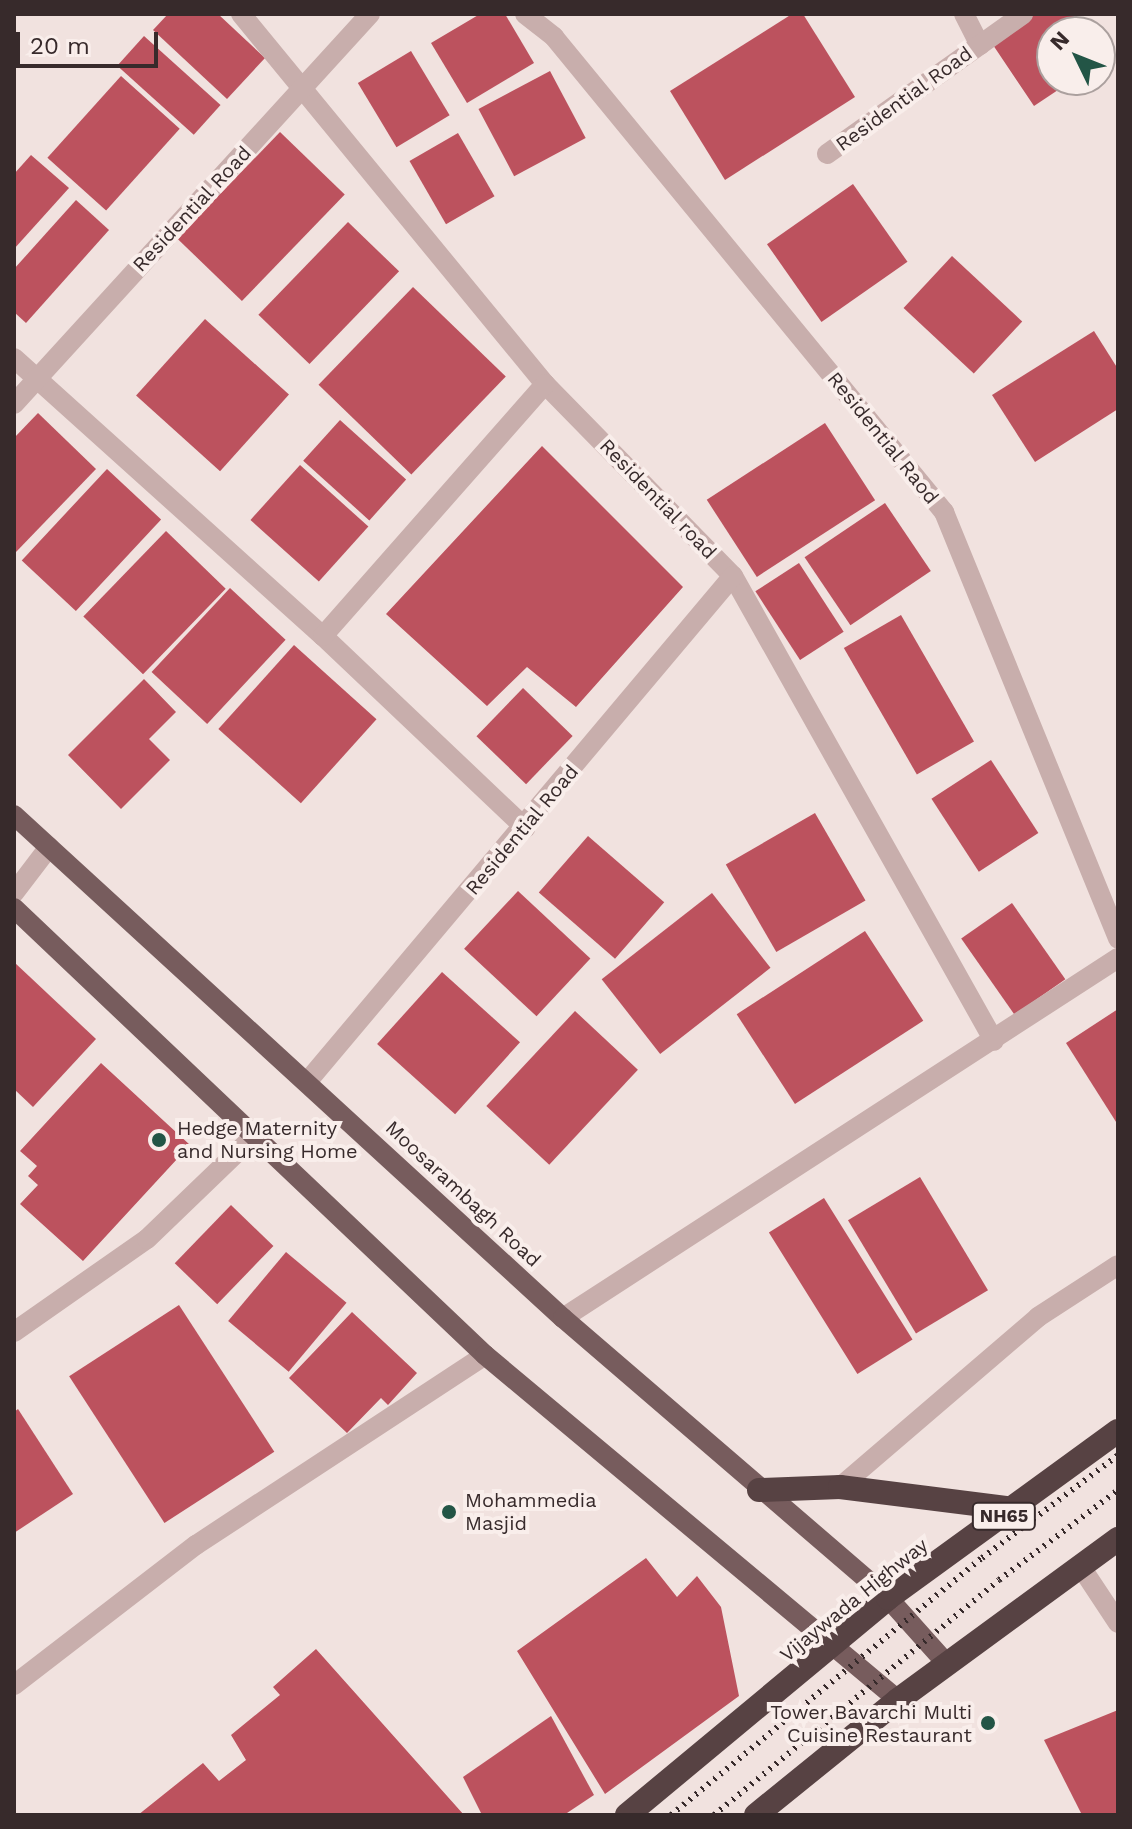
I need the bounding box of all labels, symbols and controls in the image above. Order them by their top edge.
scale bar [20,16,162,66]
north arrow [1036,16,1116,96]
text: N [1045,26,1074,55]
text: 20 m [30,32,90,60]
street label: Residential Road [831,41,977,157]
street label: Residential Road [127,141,257,277]
street label: Residential Raod [822,367,944,509]
street label: Residential road [594,434,722,564]
street label: Residential Road [460,760,584,900]
place label: Hedge Maternity and Nursing Home [177,1116,357,1163]
street label: Moosarambagh Road [380,1116,546,1272]
marker: Hedge Maternity and Nursing Home [148,1129,170,1151]
place label: Mohammedia Masjid [465,1488,596,1535]
road number: NH65 [970,1502,1038,1530]
marker: Mohammedia Masjid [440,1503,458,1521]
street label: Vijaywada Highway [775,1533,933,1667]
place label: Tower Bavarchi Multi Cuisine Restaurant [770,1700,972,1747]
marker: Tower Bavarchi Multi Cuisine Restaurant [979,1714,997,1732]

